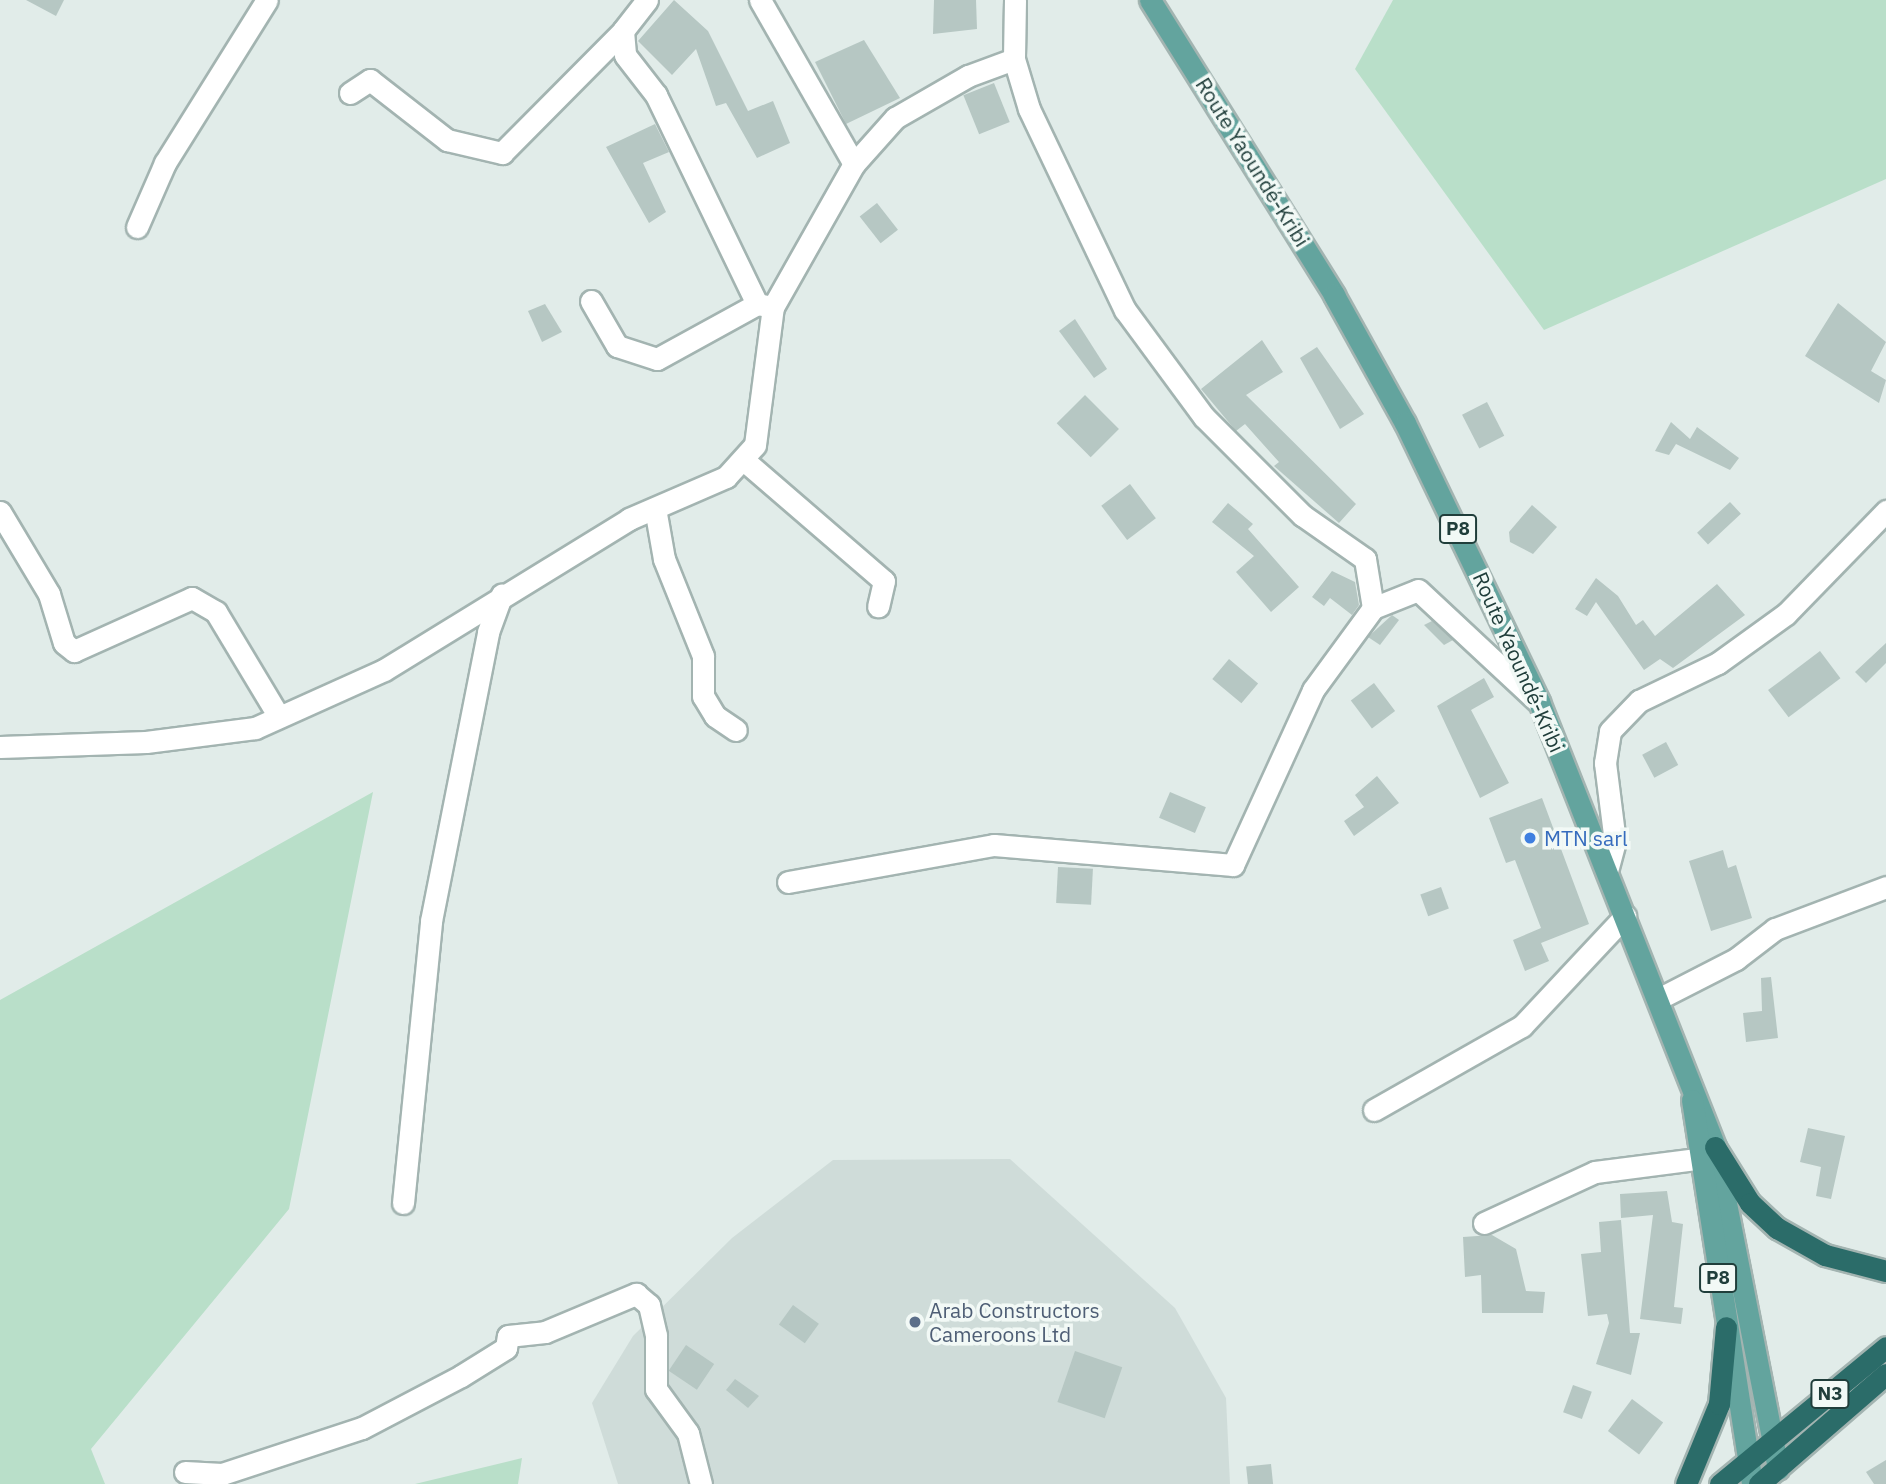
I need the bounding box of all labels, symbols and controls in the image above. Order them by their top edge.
street label: Route Yaoundé-Kribi [1191,73,1315,251]
road number: P8 [1439,514,1477,544]
street label: Route Yaoundé-Kribi [1468,568,1570,756]
place label: MTN sarl [1544,825,1628,851]
marker: MTN sarl [1522,830,1538,846]
road number: P8 [1699,1262,1737,1294]
place label: Arab Constructors Cameroons Ltd [929,1297,1100,1347]
marker: Arab Constructors Cameroons Ltd [907,1314,923,1330]
road number: N3 [1809,1378,1851,1410]

